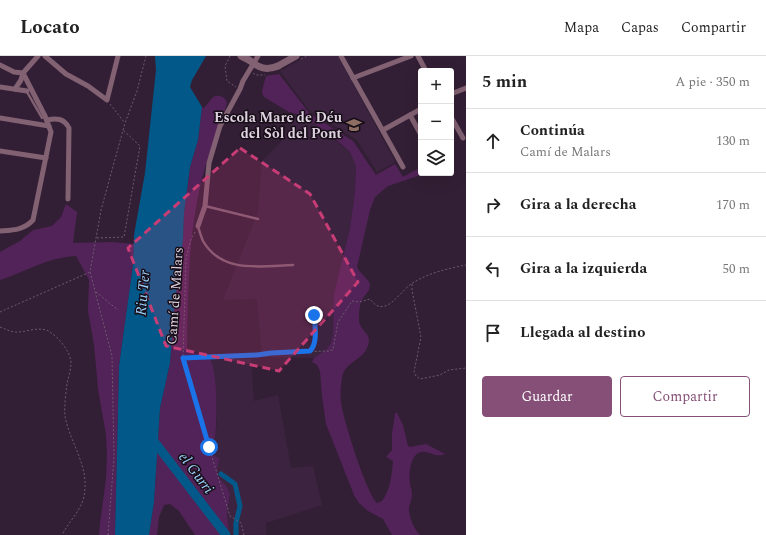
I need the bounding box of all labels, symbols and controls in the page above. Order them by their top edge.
text: Locato [20,13,80,42]
text: Mapa [564,17,599,38]
text: Capas [621,17,659,38]
text: Compartir [681,17,746,38]
map controls [418,68,454,176]
button: + [418,68,454,104]
text: 5 min [482,69,527,95]
text: A pie · 350 m [676,72,750,92]
button: − [418,104,454,140]
place label: Escola Mare de Déu del Sòl del Pont [214,107,343,144]
school or university icon: Escola Mare de Déu del Sòl del Pont [345,116,363,134]
text: Continúa [520,119,585,142]
icon: ahead [482,130,504,152]
text: 130 m [716,131,750,151]
button: layers [418,140,454,176]
text: Camí de Malars [520,142,611,162]
text: Gira a la derecha [520,193,636,216]
icon: right [482,194,504,216]
text: 170 m [716,195,750,215]
street label: Camí de Malars [161,247,189,345]
text: Gira a la izquierda [520,257,647,280]
icon: left [482,258,504,280]
text: 50 m [723,259,750,279]
water label: Riu Ter [130,269,157,317]
route end [305,306,323,324]
text: Llegada al destino [520,321,645,344]
icon: arrive [482,322,504,344]
button: Guardar [482,376,612,417]
button: Compartir [620,376,750,417]
route start [200,438,218,456]
water label: el Gurri [173,447,219,499]

